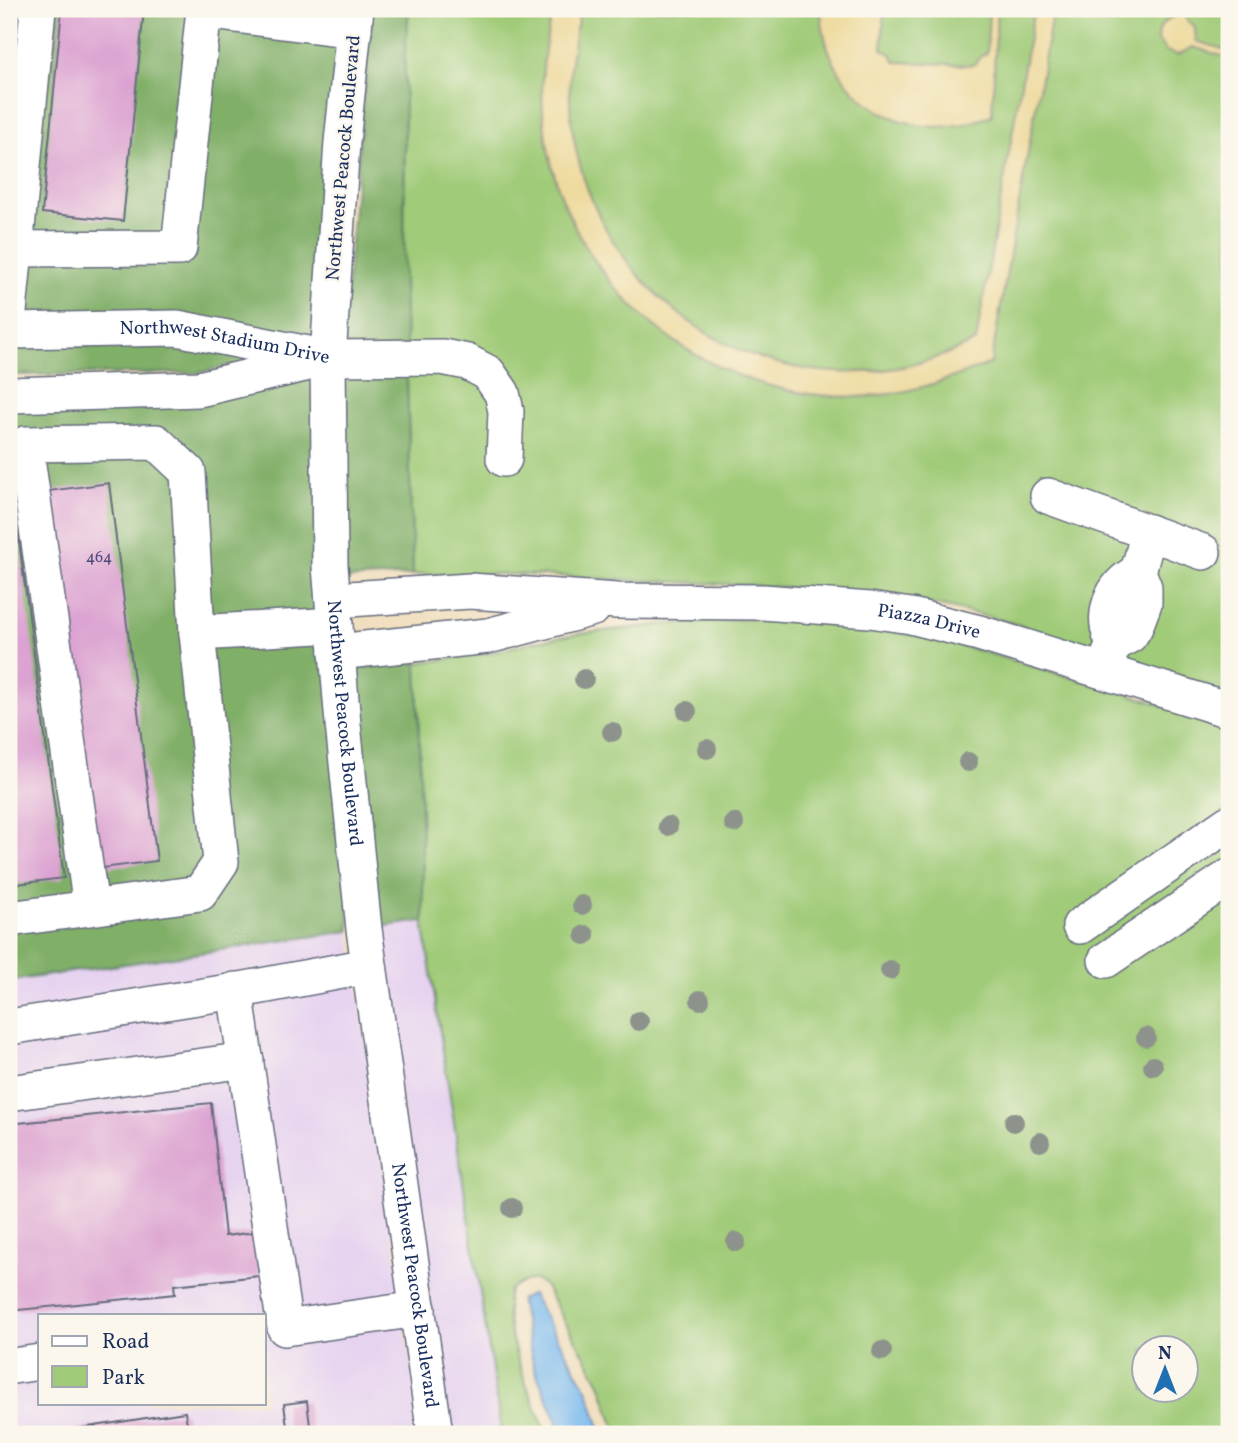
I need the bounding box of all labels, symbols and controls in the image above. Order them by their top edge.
street label: Northwest Peacock Boulevard [320,34,368,282]
street label: Northwest Stadium Drive [120,315,332,371]
house number: 464 [86,547,112,569]
street label: Piazza Drive [876,598,983,646]
street label: Northwest Peacock Boulevard [320,599,368,847]
street label: Northwest Peacock Boulevard [384,1162,444,1410]
legend [38,1314,266,1404]
text: Road [102,1328,149,1357]
north arrow [1130,1334,1200,1404]
text: N [1158,1341,1172,1367]
text: Park [102,1364,145,1393]

